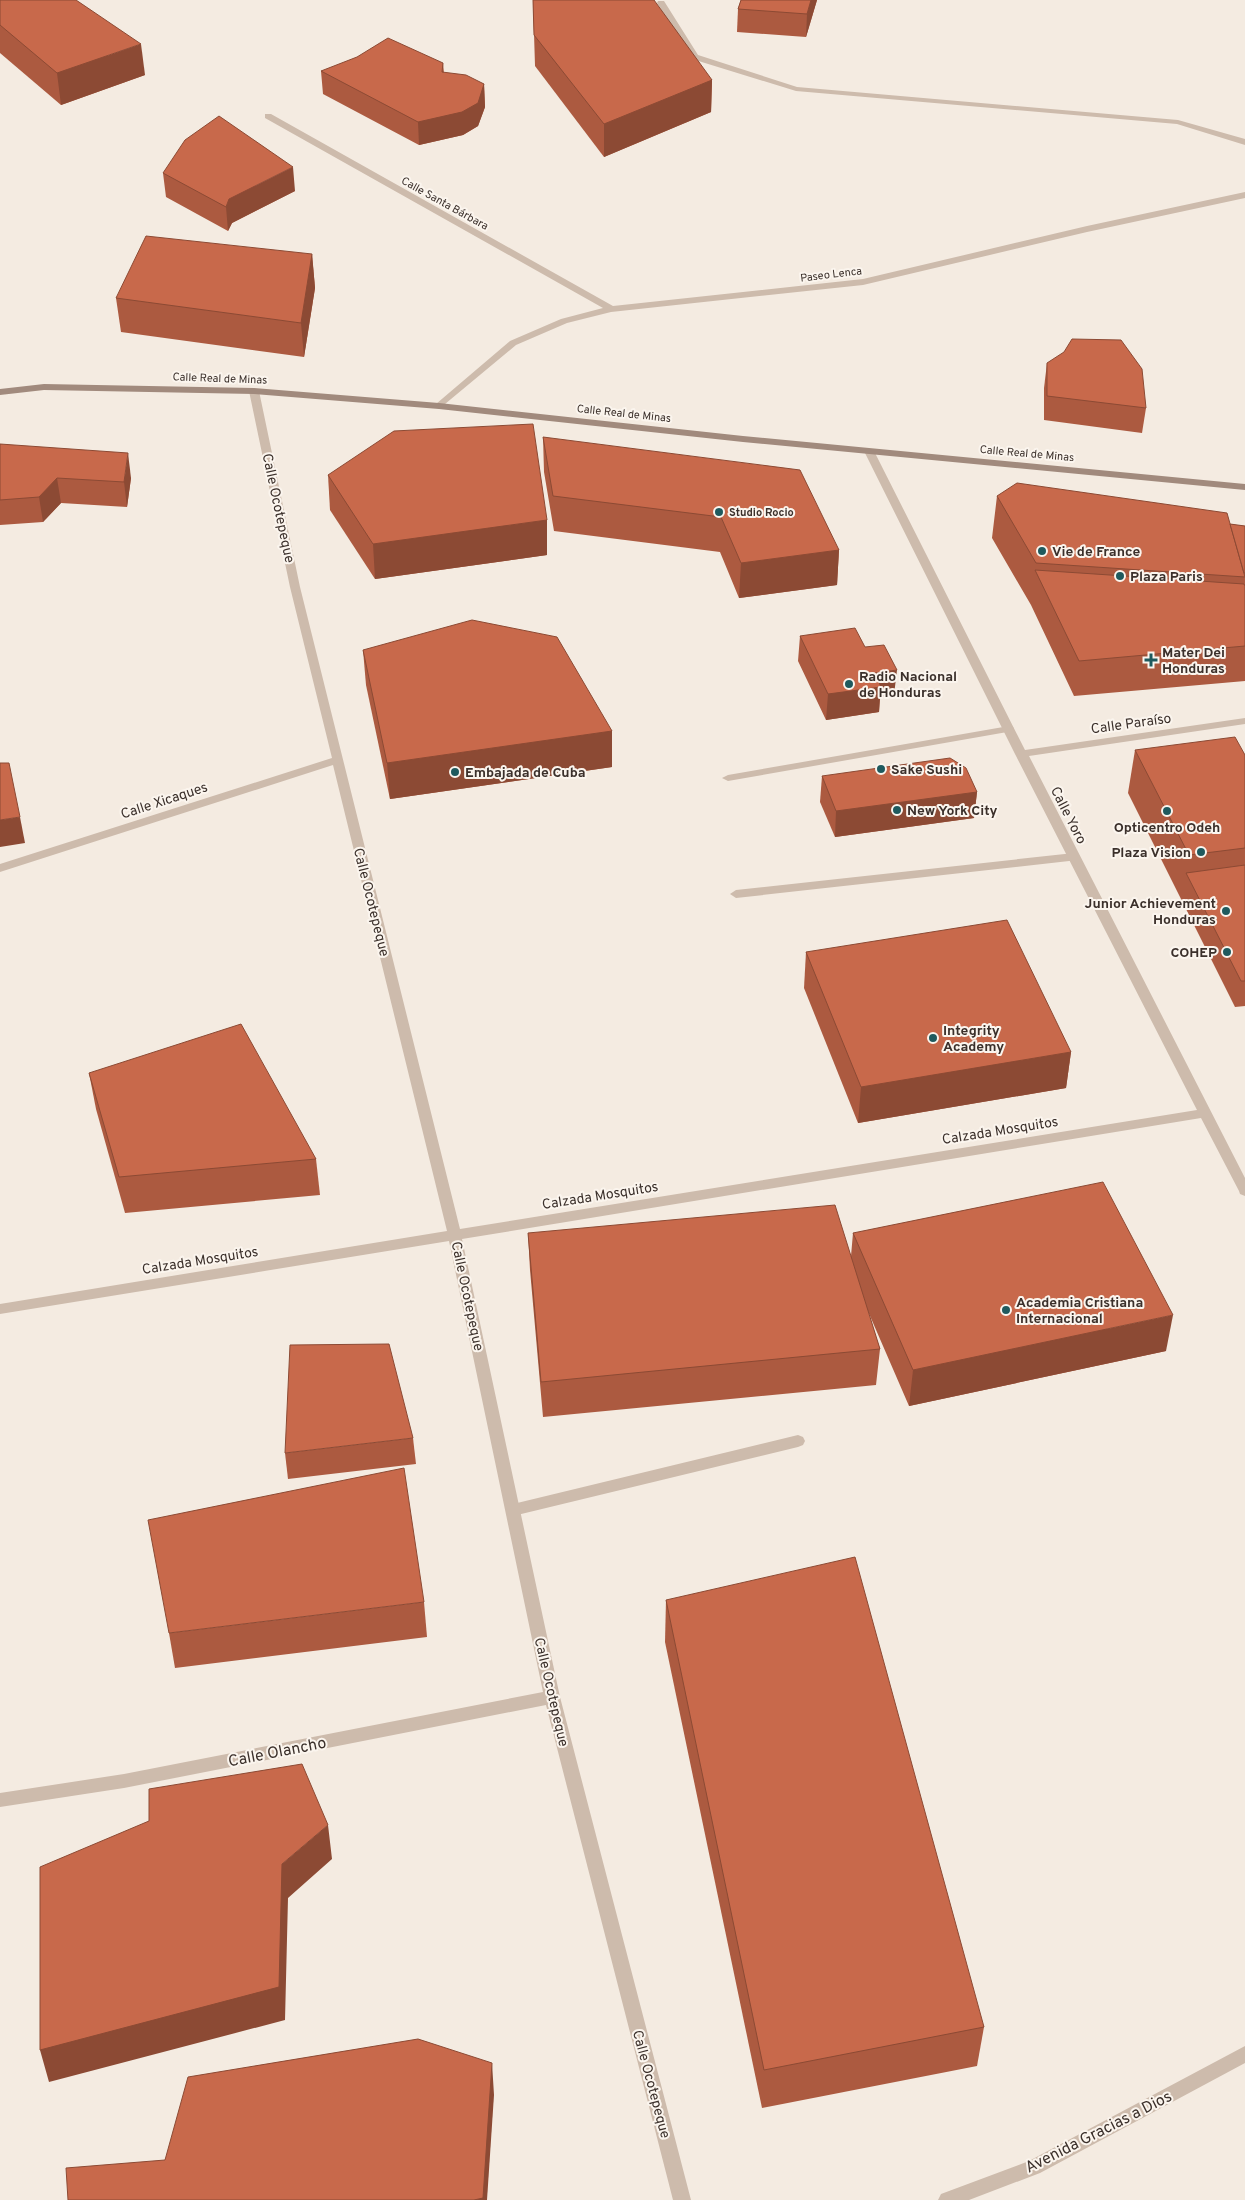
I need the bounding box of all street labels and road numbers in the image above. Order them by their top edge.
street label: Calle Santa Bárbara [398,174,491,234]
street label: Paseo Lenca [799,264,863,286]
street label: Calle Real de Minas [172,370,268,388]
street label: Calle Real de Minas [576,402,672,426]
street label: Calle Real de Minas [979,443,1075,465]
street label: Calle Ocotepeque [258,452,297,565]
street label: Calle Paraíso [1090,710,1173,739]
street label: Calle Xicaques [119,779,210,823]
street label: Calle Yoro [1046,784,1089,847]
street label: Calle Ocotepeque [349,846,392,958]
street label: Calzada Mosquitos [941,1114,1060,1149]
street label: Calzada Mosquitos [541,1179,660,1214]
street label: Calle Ocotepeque [447,1240,486,1353]
street label: Calzada Mosquitos [141,1244,260,1279]
street label: Calle Ocotepeque [530,1636,571,1749]
street label: Calle Olancho [227,1734,328,1772]
street label: Calle Ocotepeque [628,2028,673,2140]
street label: Avenida Gracias a Dios [1022,2087,1176,2178]

